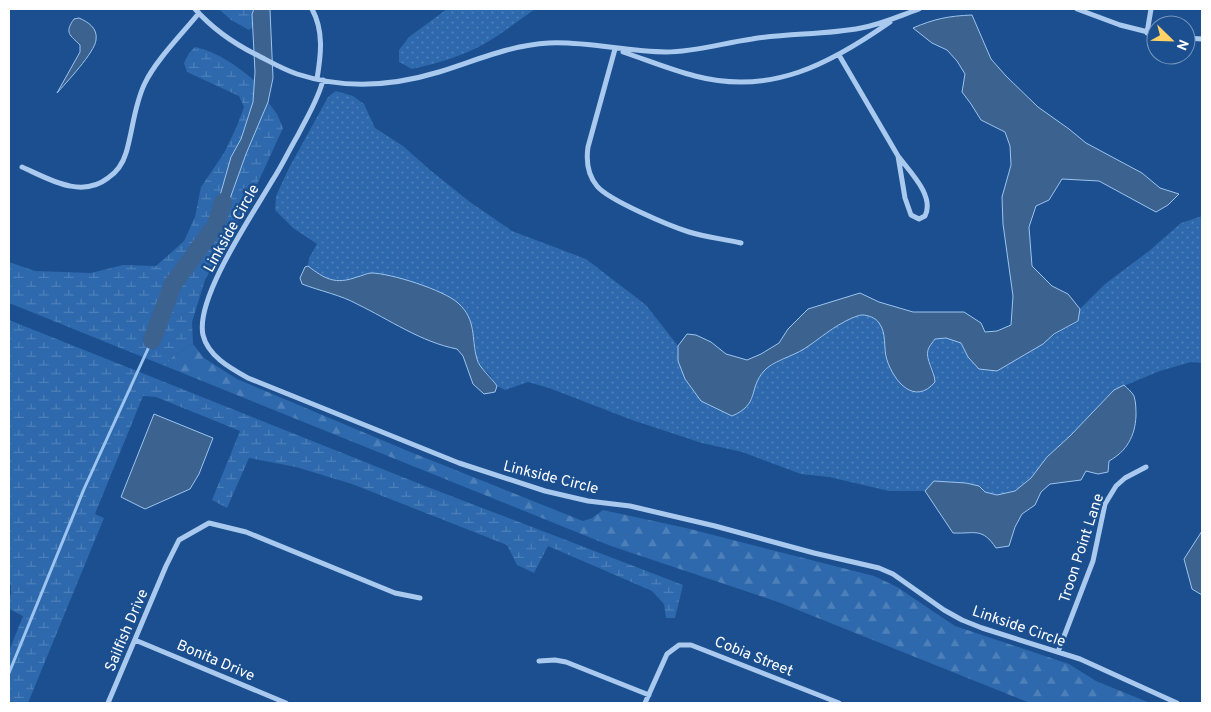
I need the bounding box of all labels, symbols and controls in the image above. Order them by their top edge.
north arrow [1146,15,1196,65]
text: N [1172,37,1191,52]
street label: Linkside Circle [200,181,264,276]
street label: Linkside Circle [501,457,600,499]
street label: Troon Point Lane [1056,491,1109,606]
street label: Sailfish Drive [101,586,153,675]
street label: Linkside Circle [969,603,1068,652]
street label: Cobia Street [711,633,796,682]
street label: Bonita Drive [174,636,257,686]

